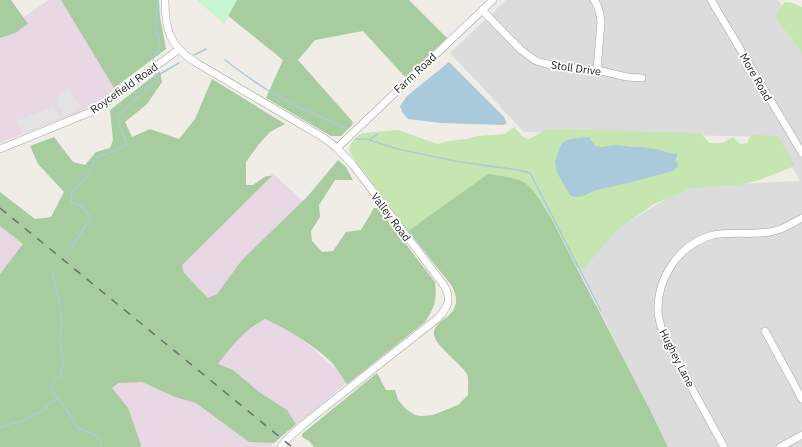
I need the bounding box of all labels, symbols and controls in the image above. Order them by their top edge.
street label: Farm Road [391,50,439,96]
street label: More Road [737,51,775,103]
street label: Stoll Drive [550,58,602,78]
street label: Roycefield Road [87,59,161,117]
street label: Valley Road [368,190,414,244]
street label: Hughey Lane [656,326,698,390]

